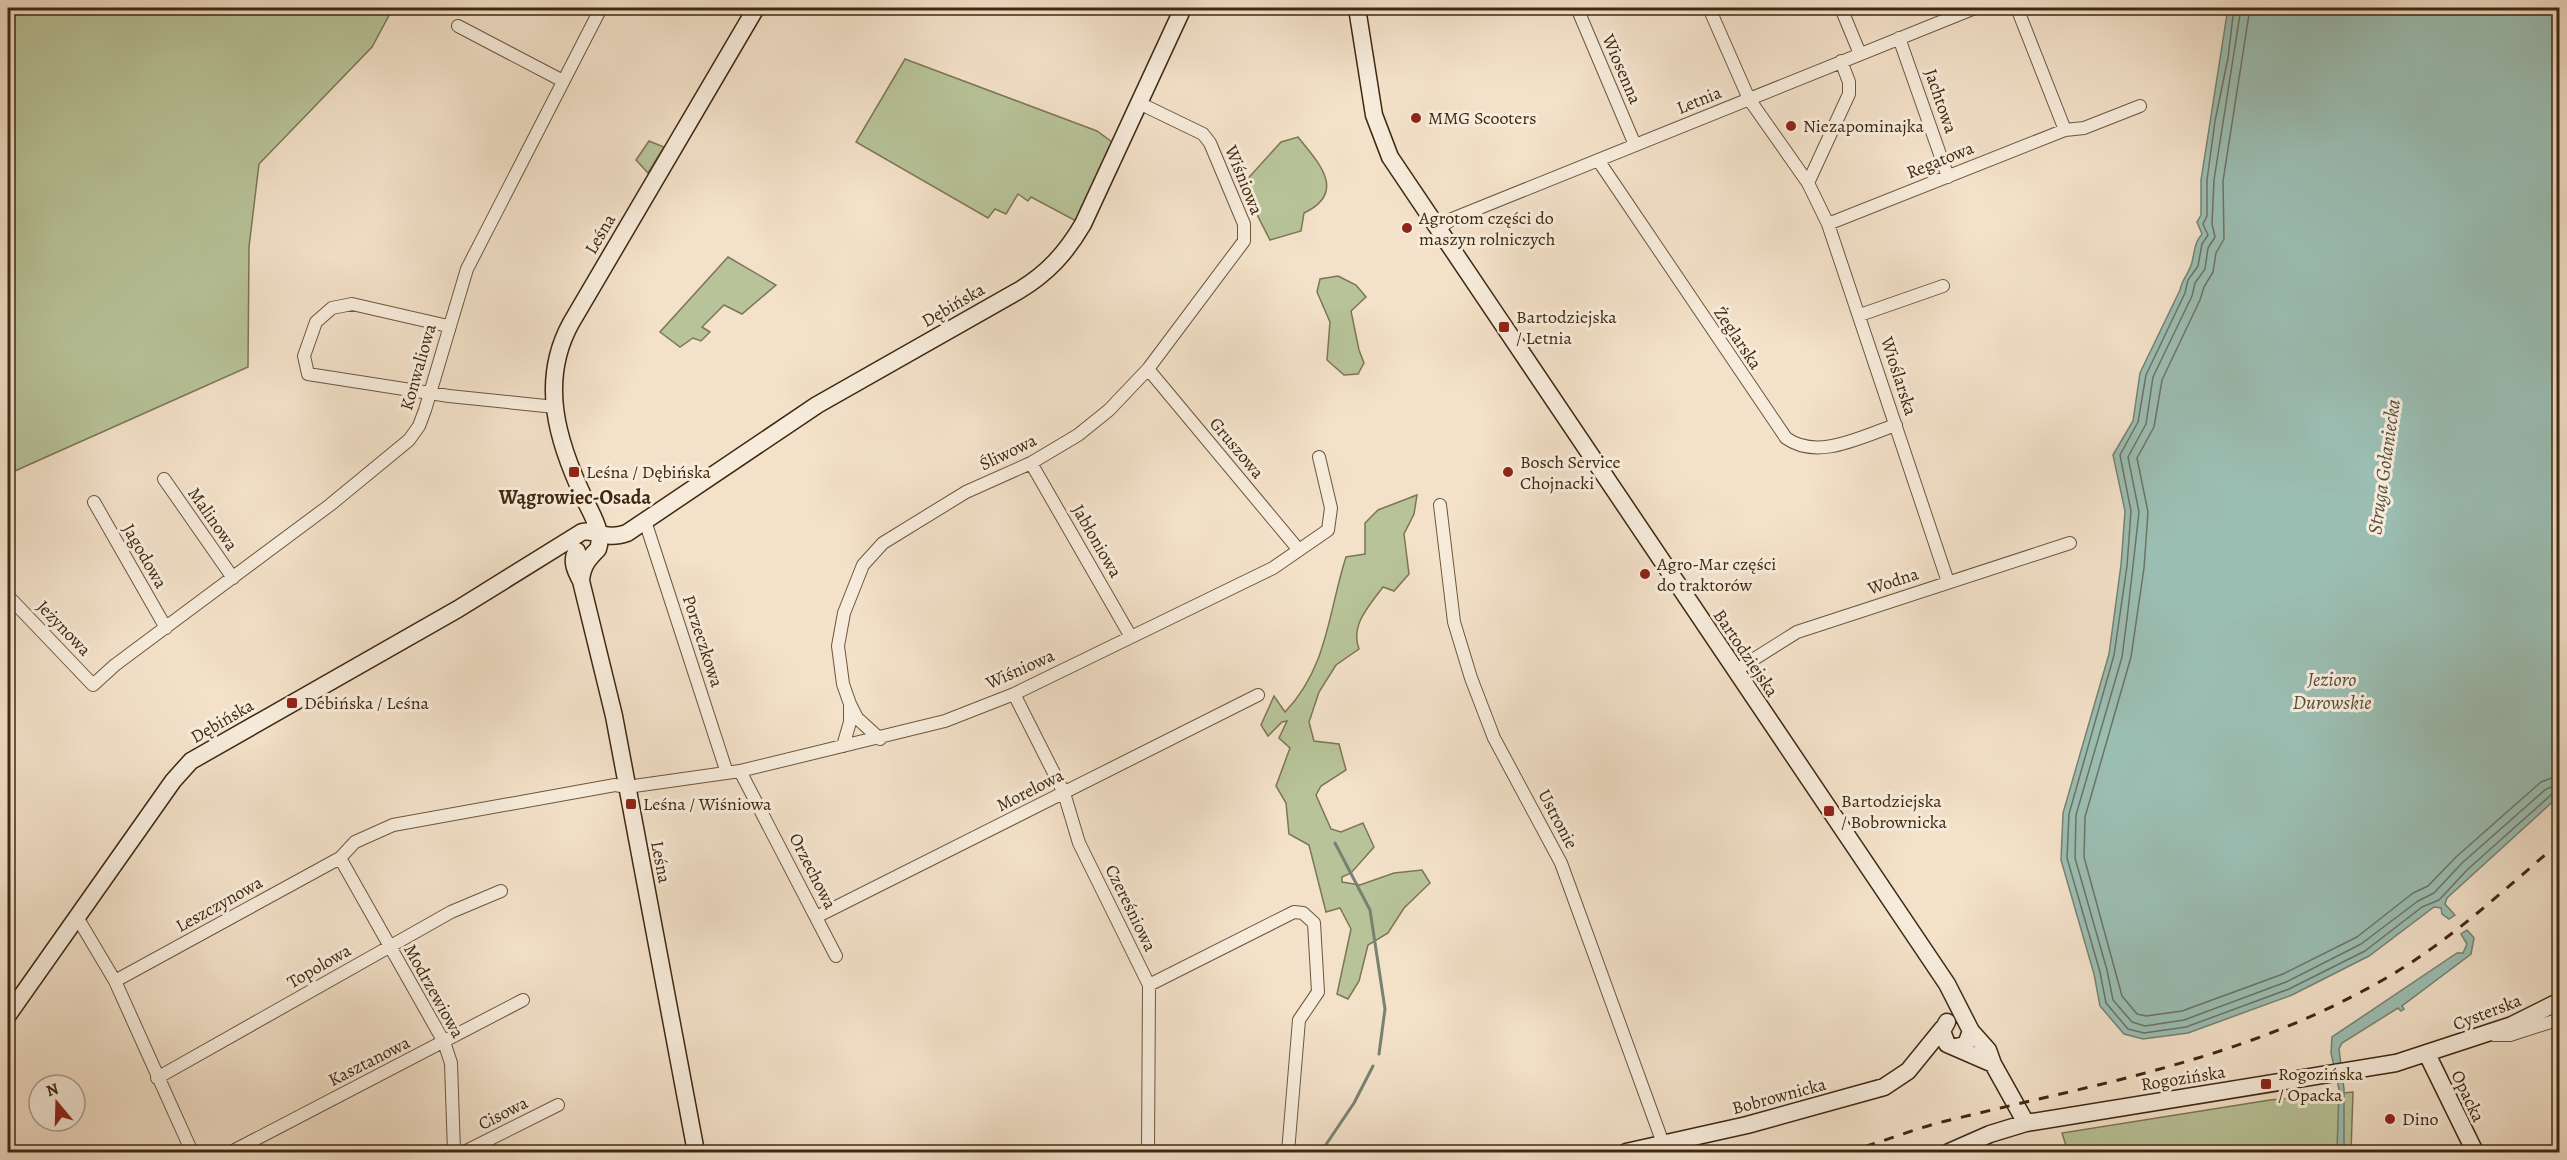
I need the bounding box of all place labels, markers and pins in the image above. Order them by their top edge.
place label: MMG Scooters [1428,106,1537,130]
marker: MMG Scooters [1409,111,1423,125]
place label: Niezapominajka [1803,114,1924,138]
marker: Niezapominajka [1784,119,1798,133]
place label: Agrotom części do maszyn rolniczych [1418,206,1556,251]
marker: Agrotom części do maszyn rolniczych [1400,221,1414,235]
place label: Bartodziejska / Letnia [1516,305,1617,350]
marker: Bartodziejska / Letnia [1497,320,1511,334]
place label: Bosch Service Chojnacki [1520,450,1621,495]
place label: Leśna / Dębińska [586,460,712,484]
marker: Leśna / Dębińska [567,465,581,479]
marker: Bosch Service Chojnacki [1501,465,1515,479]
place label: Agro-Mar części do traktorów [1656,552,1776,597]
marker: Agro-Mar części do traktorów [1638,567,1652,581]
place label: Debińska / Leśna [304,691,430,715]
marker: Debińska / Leśna [285,696,299,710]
place label: Bartodziejska / Bobrownicka [1841,789,1947,834]
place label: Leśna / Wiśniowa [643,792,772,816]
marker: Leśna / Wiśniowa [624,797,638,811]
marker: Bartodziejska / Bobrownicka [1822,804,1836,818]
place label: Rogozińska / Opacka [2278,1062,2364,1107]
marker: Rogozińska / Opacka [2259,1077,2273,1091]
place label: Dino [2402,1107,2439,1131]
marker: Dino [2383,1112,2397,1126]

